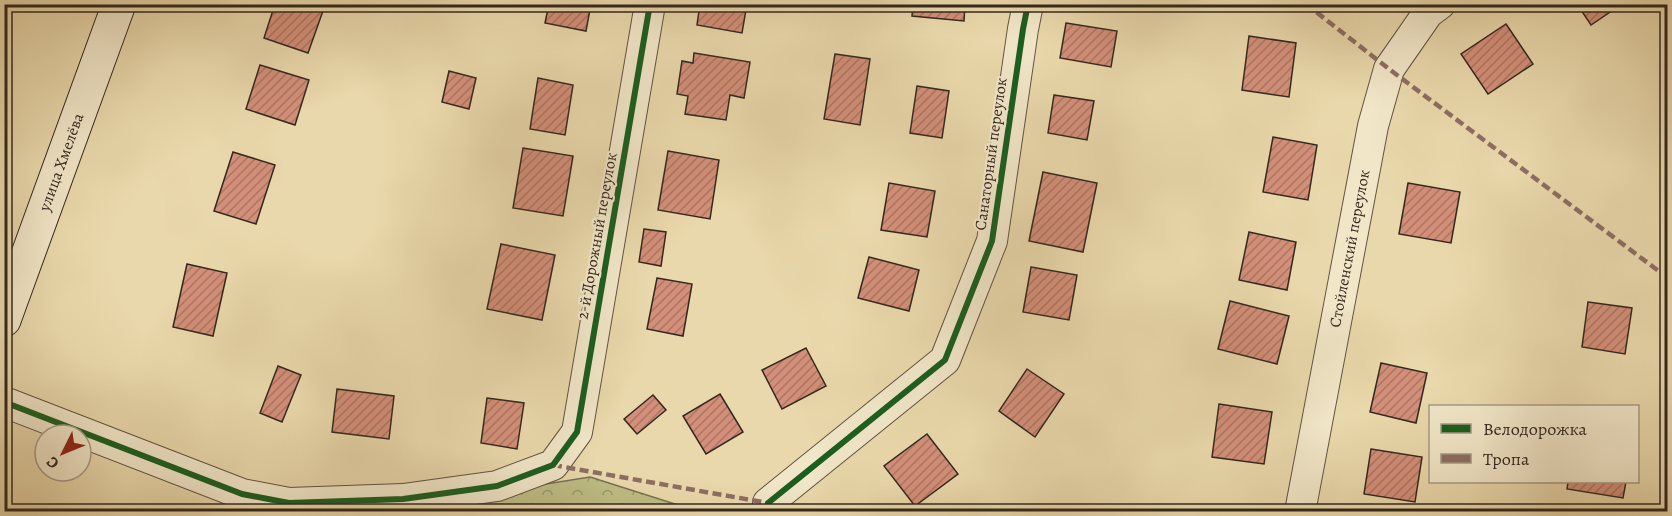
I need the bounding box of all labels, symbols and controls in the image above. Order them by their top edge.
street label: Санаторный переулок [969,76,1013,232]
street label: улица Хмелёва [33,109,90,215]
street label: 2-й Дорожный переулок [571,151,623,321]
street label: Стойленский переулок [1324,168,1375,329]
legend [1429,405,1639,483]
text: Велодорожка [1483,417,1588,441]
north arrow [33,423,93,483]
text: Тропа [1483,447,1530,471]
text: С [41,451,64,474]

